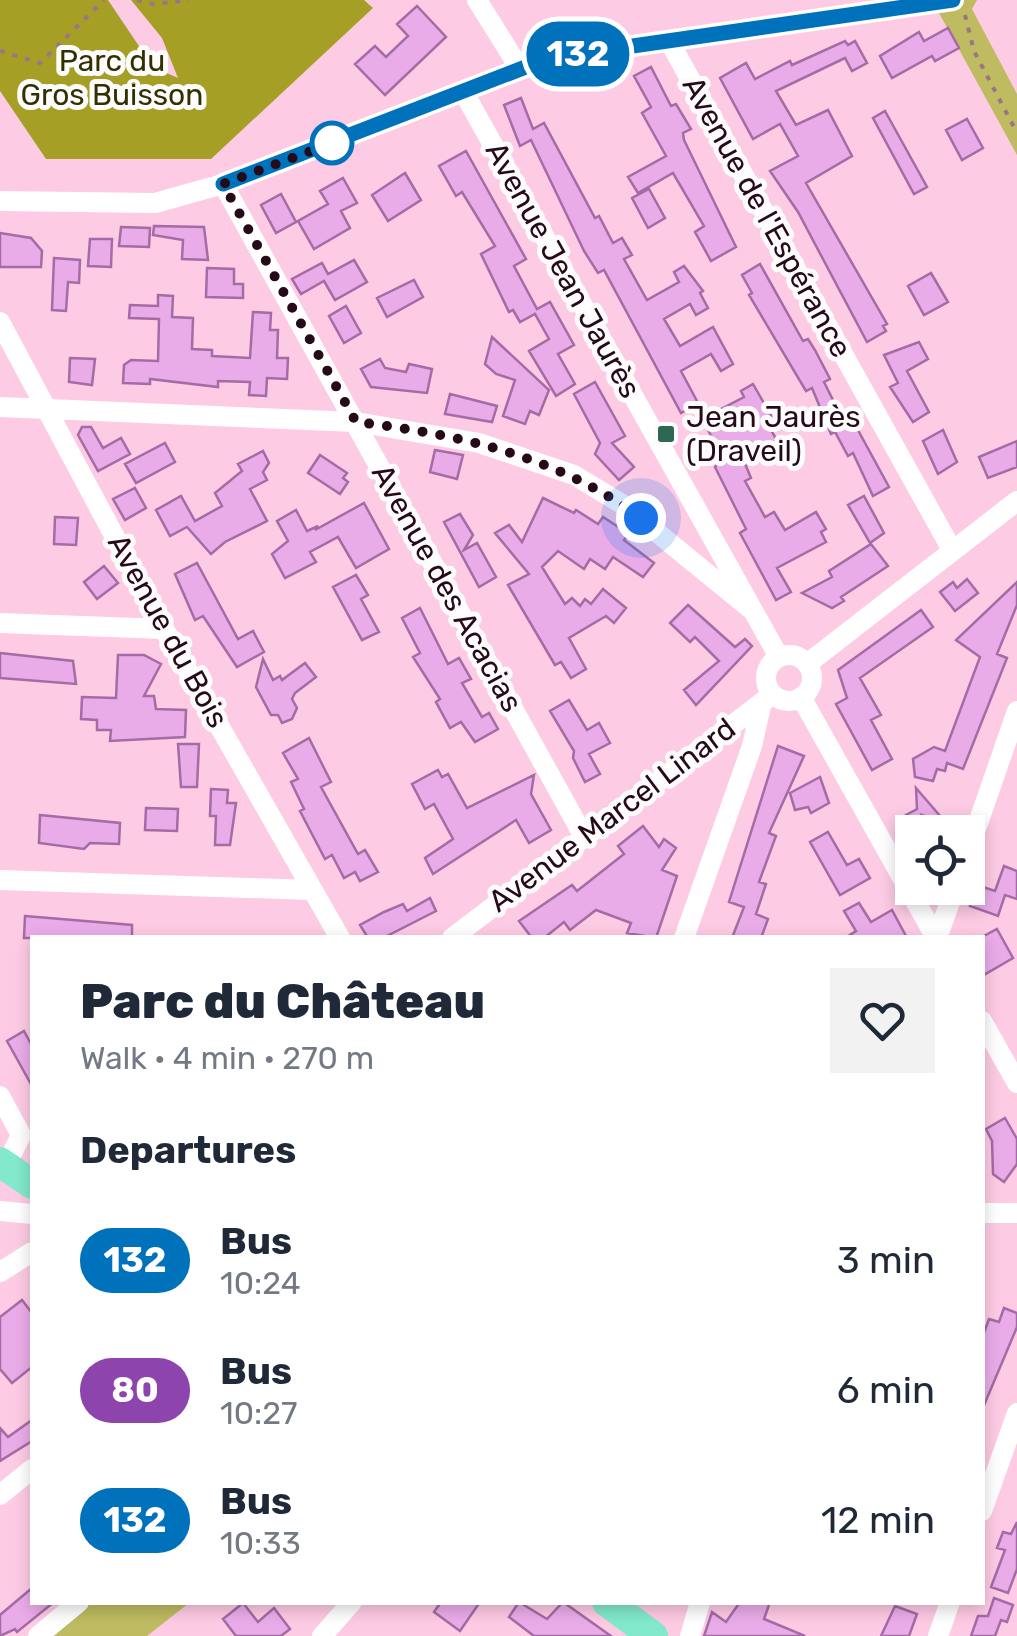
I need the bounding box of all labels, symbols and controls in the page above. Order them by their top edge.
line badge: 132 [520,22,636,86]
text: 132 [546,33,610,75]
park label: Parc du Gros Buisson [21,43,203,113]
street label: Avenue de l'Espérance [675,70,859,364]
unlabelled marker [311,122,353,164]
street label: Avenue Jean Jaurès [478,136,648,404]
place label: Jean Jaurès (Draveil) [686,399,861,469]
marker: Jean Jaurès (Draveil) [655,423,677,445]
street label: Avenue des Acacias [364,458,530,718]
your location [616,493,666,543]
street label: Avenue du Bois [100,528,236,734]
street label: Avenue Marcel Linard [481,710,743,920]
map controls [895,815,985,905]
button: locate [895,815,985,905]
button: heart [830,968,935,1073]
text: Parc du Château [80,973,485,1030]
text: Walk · 4 min · 270 m [80,1039,374,1077]
text: Departures [80,1127,296,1173]
text: Bus [220,1218,292,1264]
text: 3 min [837,1237,935,1283]
text: 132 [103,1239,167,1281]
text: 10:24 [220,1264,301,1302]
text: Bus [220,1348,292,1394]
text: 6 min [837,1367,935,1413]
text: 80 [111,1369,159,1411]
text: 10:27 [220,1394,297,1432]
text: Bus [220,1478,292,1524]
text: 12 min [821,1497,935,1543]
text: 132 [103,1499,167,1541]
text: 10:33 [220,1524,301,1562]

